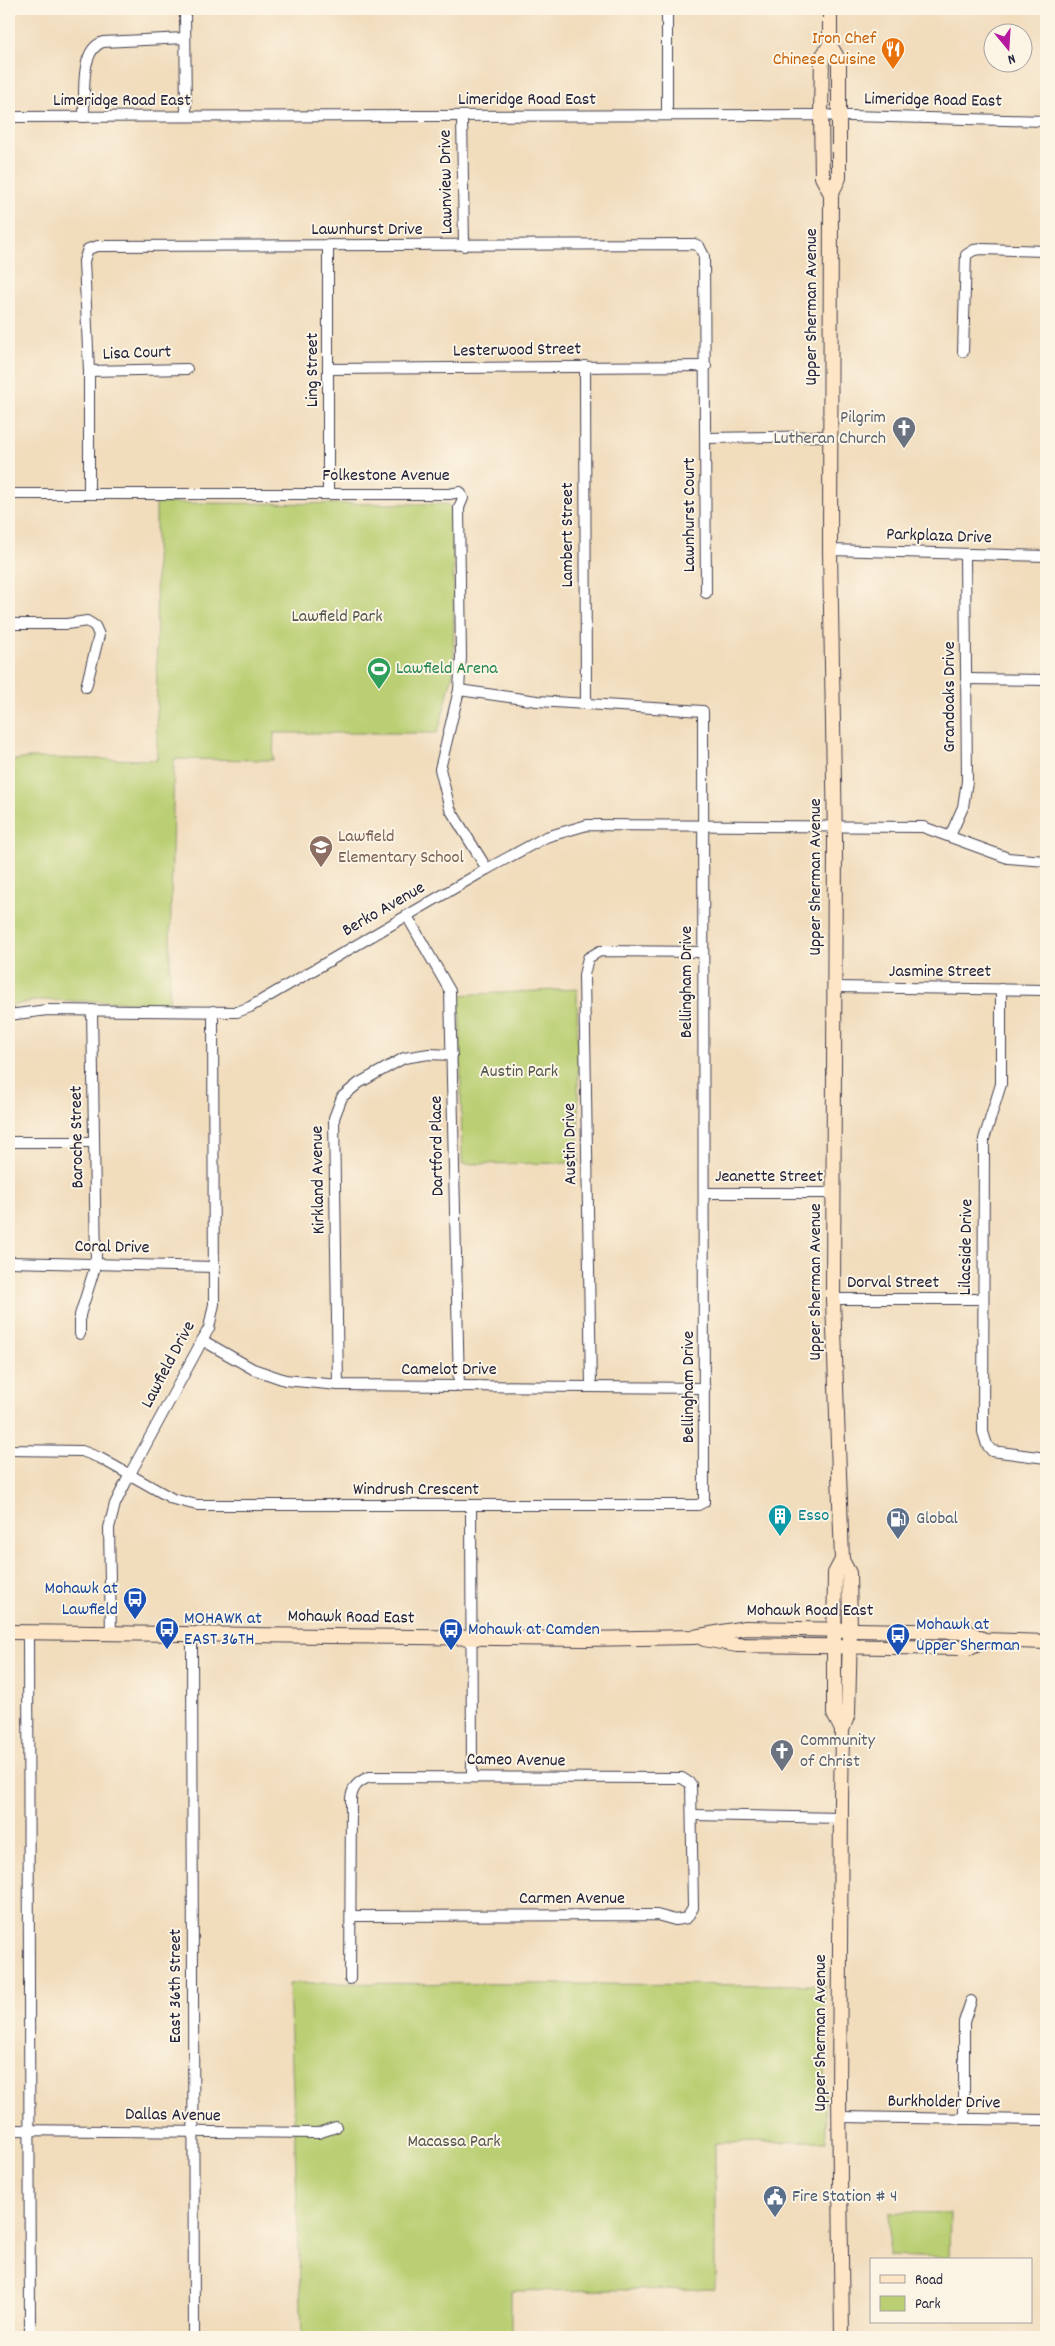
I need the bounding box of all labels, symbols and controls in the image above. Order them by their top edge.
north arrow [982,22,1032,72]
place label: Iron Chef Chinese Cuisine [773,27,877,73]
restaurant icon: Iron Chef Chinese Cuisine [880,36,906,70]
text: N [1005,48,1018,69]
street label: Limeridge Road East [864,87,1003,115]
street label: Limeridge Road East [458,88,596,113]
street label: Limeridge Road East [53,89,191,114]
street label: Lawnview Drive [434,129,460,235]
street label: Lawnhurst Drive [311,218,423,243]
street label: Upper Sherman Avenue [800,228,825,386]
street label: Ling Street [301,332,326,407]
street label: Lesterwood Street [453,337,582,365]
street label: Lisa Court [102,340,172,368]
place label: Pilgrim Lutheran Church [773,406,886,452]
church icon: Pilgrim Lutheran Church [891,415,917,449]
street label: Lawnhurst Court [678,457,703,572]
street label: Folkestone Avenue [322,464,450,489]
street label: Lambert Street [556,482,581,588]
street label: Parkplaza Drive [886,523,992,551]
park label: Lawfield Park [291,605,383,630]
street label: Grandoaks Drive [938,641,963,753]
sports icon: Lawfield Arena [366,656,392,690]
place label: Lawfield Arena [396,657,498,682]
street label: Upper Sherman Avenue [804,798,829,956]
place label: Lawfield Elementary School [338,825,465,871]
school or university icon: Lawfield Elementary School [308,834,334,868]
street label: Berko Avenue [338,876,430,944]
street label: Bellingham Drive [675,926,700,1038]
street label: Jasmine Street [889,960,992,985]
park label: Austin Park [480,1060,558,1085]
street label: Baroche Street [65,1085,91,1189]
street label: Dartford Place [425,1095,451,1197]
street label: Austin Drive [558,1103,584,1185]
street label: Kirkland Avenue [306,1125,332,1234]
street label: Jeanette Street [715,1165,823,1190]
street label: Lilacside Drive [954,1198,980,1296]
street label: Upper Sherman Avenue [804,1203,829,1361]
street label: Coral Drive [74,1235,150,1261]
street label: Dorval Street [847,1271,939,1296]
street label: Lawfield Drive [136,1317,202,1413]
street label: Bellingham Drive [677,1331,702,1443]
street label: Camelot Drive [401,1358,497,1383]
street label: Windrush Crescent [353,1478,479,1503]
building icon: Esso [767,1503,793,1537]
place label: Esso [798,1504,829,1529]
fuel station icon: Global [885,1506,911,1540]
place label: Global [916,1507,959,1532]
place label: Mohawk at Lawfield [45,1577,118,1623]
bus stop icon: Mohawk at Lawfield [122,1586,148,1620]
street label: Mohawk Road East [747,1599,874,1624]
street label: Mohawk Road East [287,1604,415,1632]
place label: MOHAWK at EAST 36TH [184,1607,262,1653]
place label: Mohawk at Upper Sherman [916,1613,1020,1659]
bus stop icon: MOHAWK at EAST 36TH [154,1616,180,1650]
bus stop icon: Mohawk at Camden [438,1617,464,1651]
place label: Mohawk at Camden [468,1618,600,1643]
bus stop icon: Mohawk at Upper Sherman [885,1622,911,1656]
place label: Community of Christ [800,1729,876,1775]
church icon: Community of Christ [769,1738,795,1772]
street label: Cameo Avenue [466,1748,566,1774]
street label: Carmen Avenue [519,1887,625,1912]
street label: East 36th Street [164,1928,189,2043]
street label: Upper Sherman Avenue [809,1954,834,2112]
street label: Burkholder Drive [887,2090,1001,2116]
street label: Dallas Avenue [125,2103,221,2129]
park label: Macassa Park [407,2130,501,2155]
public building icon: Fire Station # 4 [762,2184,788,2218]
place label: Fire Station # 4 [792,2185,897,2210]
legend [870,2258,1032,2324]
text: Road [915,2270,943,2292]
text: Park [915,2294,941,2316]

